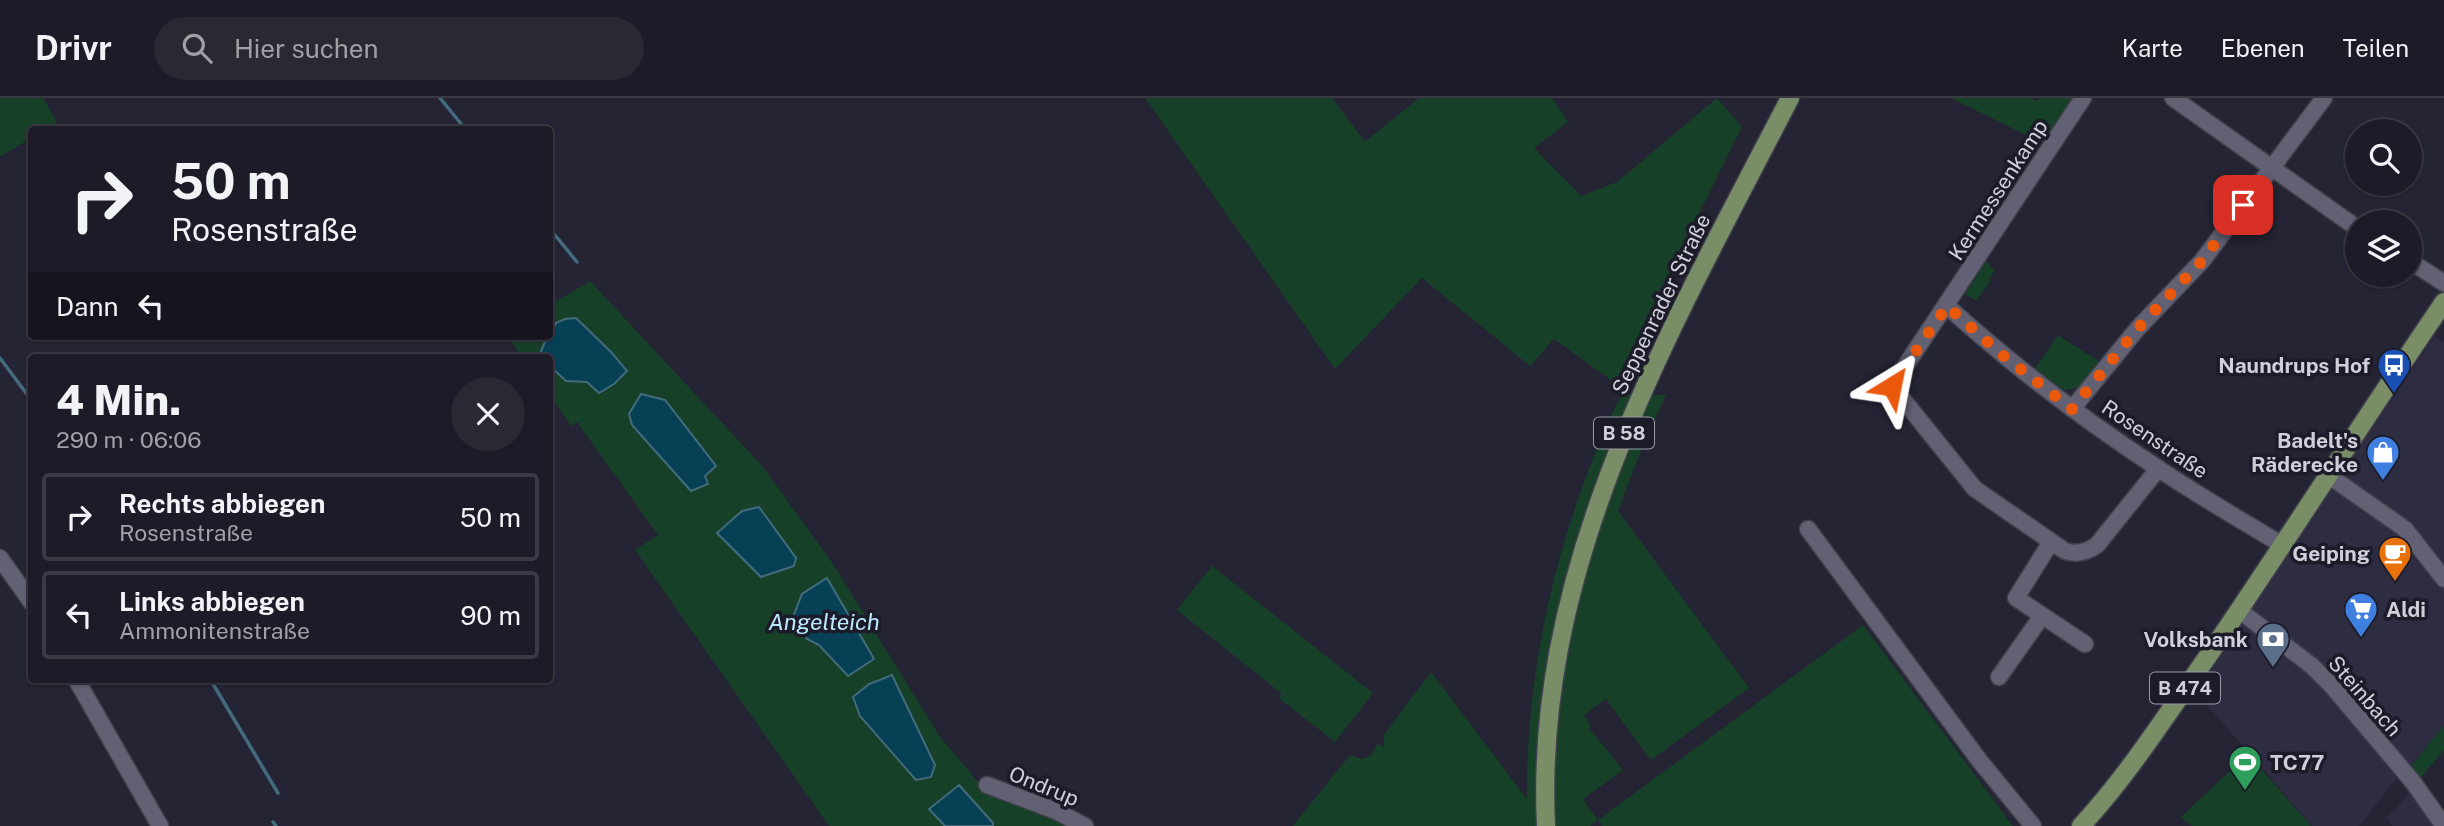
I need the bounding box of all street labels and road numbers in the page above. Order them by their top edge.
street label: Kermessenkamp [1943,115,2053,265]
street label: Seppenrader Straße [1606,210,1716,398]
street label: Rosenstraße [2097,394,2213,484]
road number: B 58 [1594,418,1654,448]
street label: Steinbach [2323,651,2407,741]
road number: B 474 [2150,673,2220,704]
street label: Ondrup [1005,761,1083,811]

